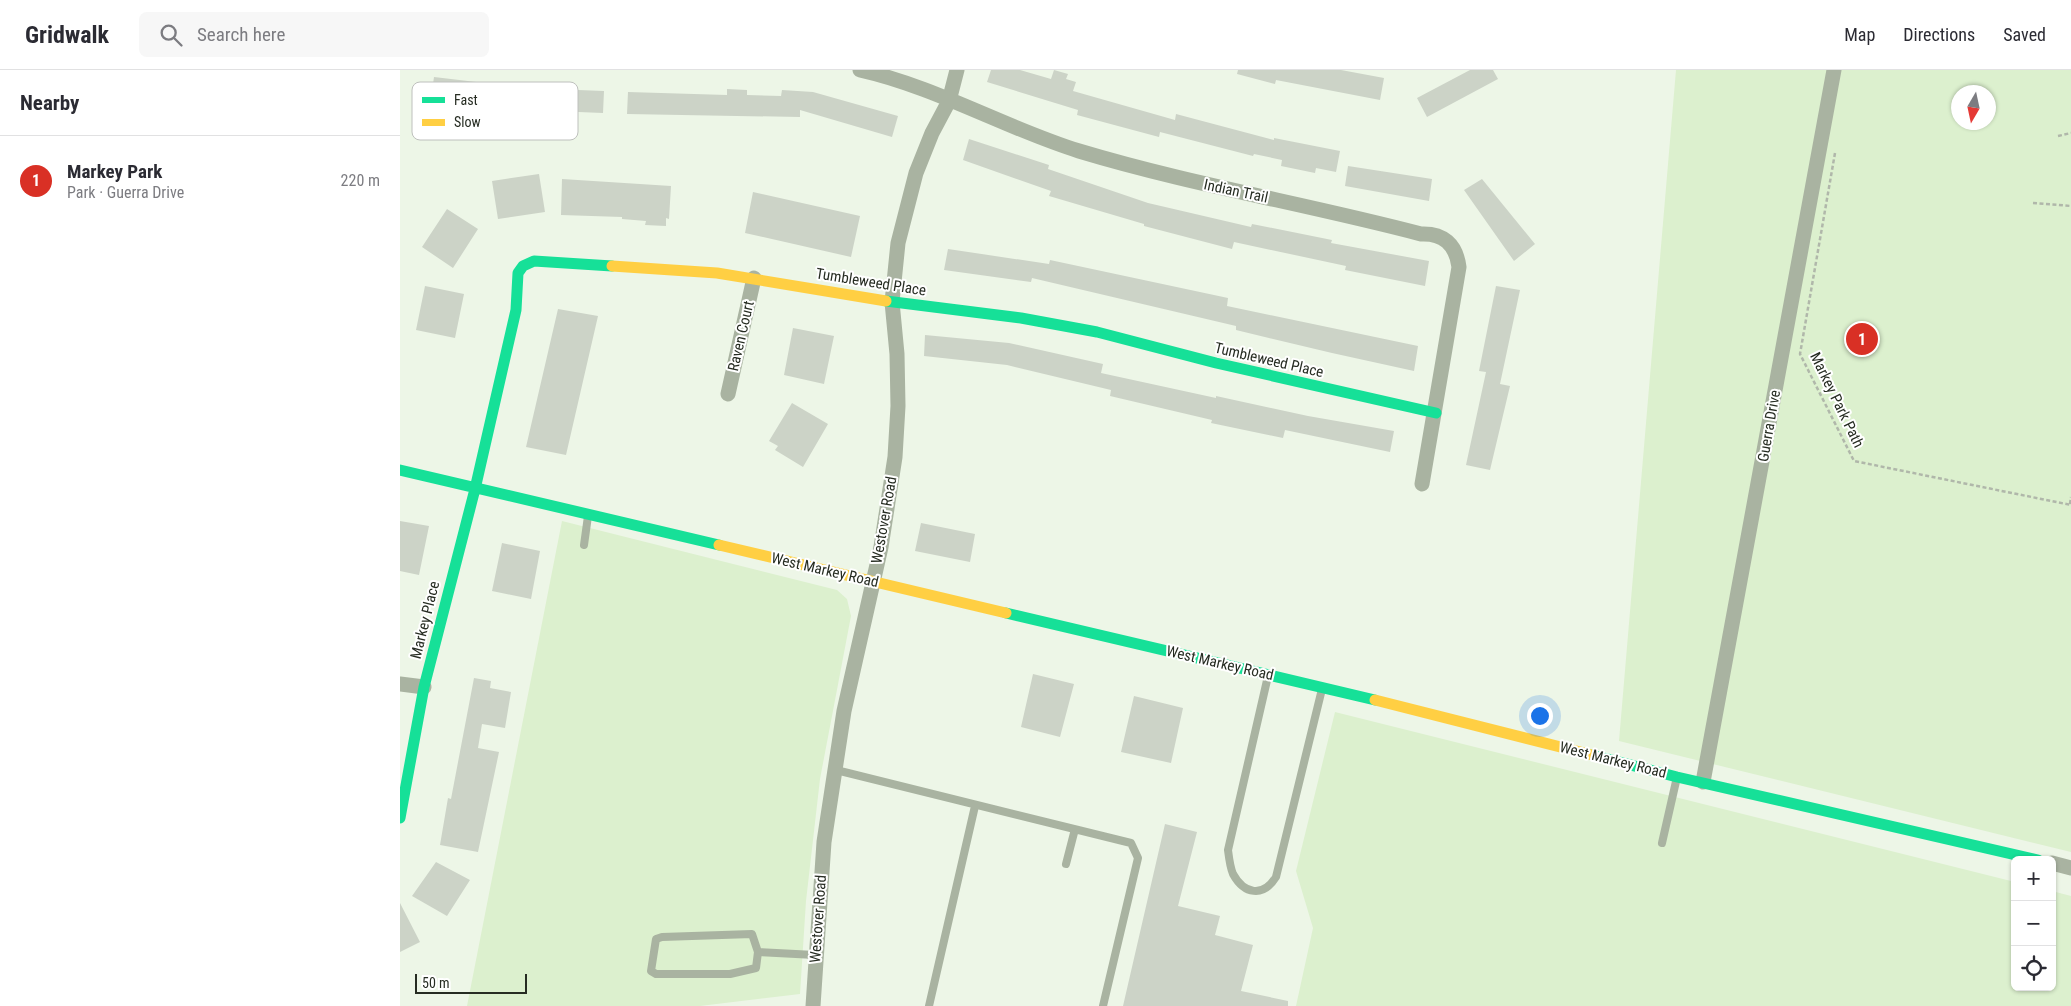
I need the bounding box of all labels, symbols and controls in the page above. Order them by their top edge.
search box [139,12,489,57]
text: Gridwalk [25,21,109,49]
icon: search [157,21,185,49]
text: Search here [197,23,285,46]
text: Map [1844,24,1875,45]
text: Directions [1903,24,1975,45]
text: Saved [2003,24,2046,45]
legend [412,82,578,140]
north arrow [1951,85,1996,130]
text: Nearby [20,91,79,115]
text: Fast [454,92,478,108]
text: Slow [454,114,481,130]
text: Markey Park [67,160,162,183]
text: 1 [32,171,40,190]
text: 220 m [341,171,380,190]
street label: Indian Trail [1202,175,1270,207]
text: Park · Guerra Drive [67,183,184,202]
street label: Tumbleweed Place [815,264,927,300]
street label: Raven Court [724,299,758,373]
pin: 1 [1846,320,1878,358]
street label: Tumbleweed Place [1213,339,1325,381]
street label: Markey Park Path [1806,349,1868,451]
street label: Guerra Drive [1754,389,1784,463]
street label: Westover Road [867,475,901,565]
street label: West Markey Road [770,549,880,591]
street label: Markey Place [407,579,443,661]
street label: West Markey Road [1165,642,1275,684]
your location [1527,703,1553,729]
street label: West Markey Road [1558,738,1668,782]
map controls [2011,856,2056,991]
button: + [2011,856,2056,901]
street label: Westover Road [806,874,830,964]
button: − [2011,901,2056,946]
button: locate [2011,946,2056,991]
scale bar [415,971,528,994]
text: 50 m [422,975,450,991]

